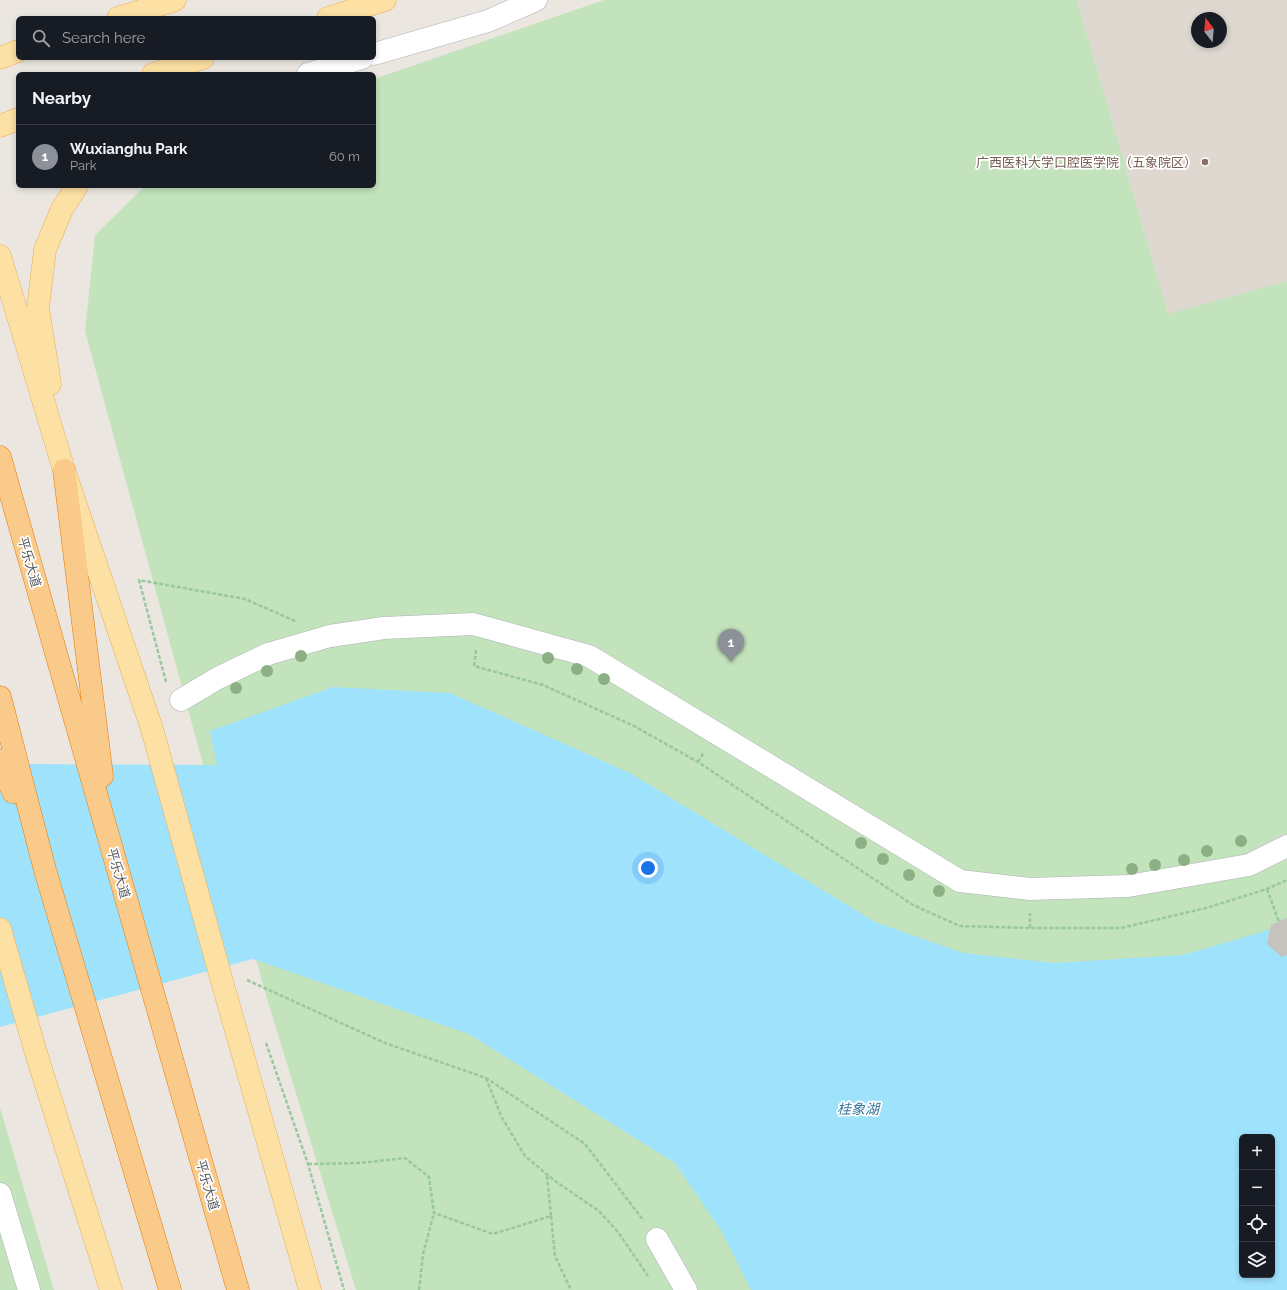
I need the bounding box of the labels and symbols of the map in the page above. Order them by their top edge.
north arrow [1191,12,1227,48]
place label: 广西医科大学口腔医学院（五象院区） [976,155,1197,170]
marker: 广西医科大学口腔医学院（五象院区） [1200,157,1210,167]
street label: 平乐大道 [15,535,44,589]
pin: 1 [718,629,744,662]
street label: 平乐大道 [104,846,133,900]
your location [638,858,658,878]
water label: 桂象湖 [837,1101,881,1117]
street label: 平乐大道 [193,1158,222,1212]

